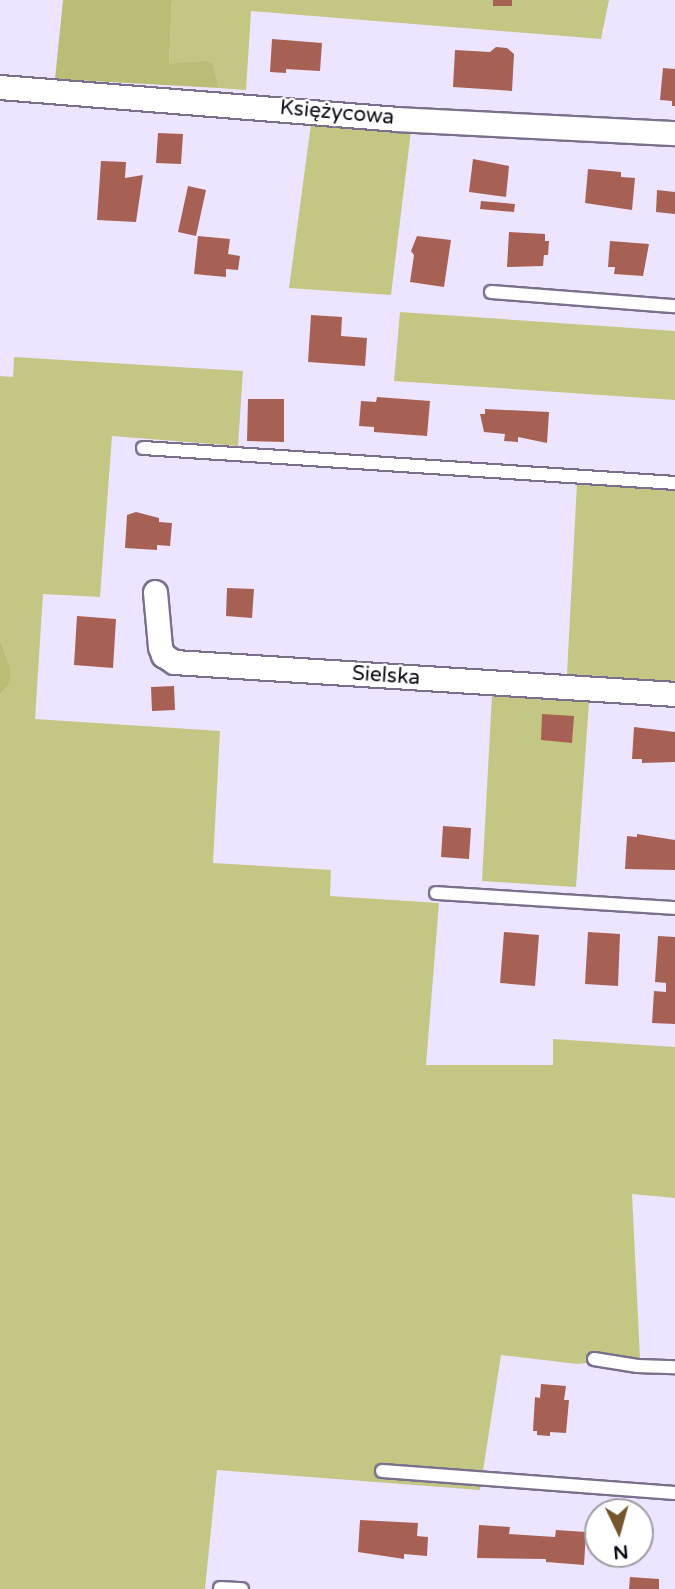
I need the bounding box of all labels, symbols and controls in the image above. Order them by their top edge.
street label: Księżycowa [279,95,395,131]
street label: Sielska [351,661,421,691]
north arrow [584,1498,654,1568]
text: N [612,1540,629,1564]

